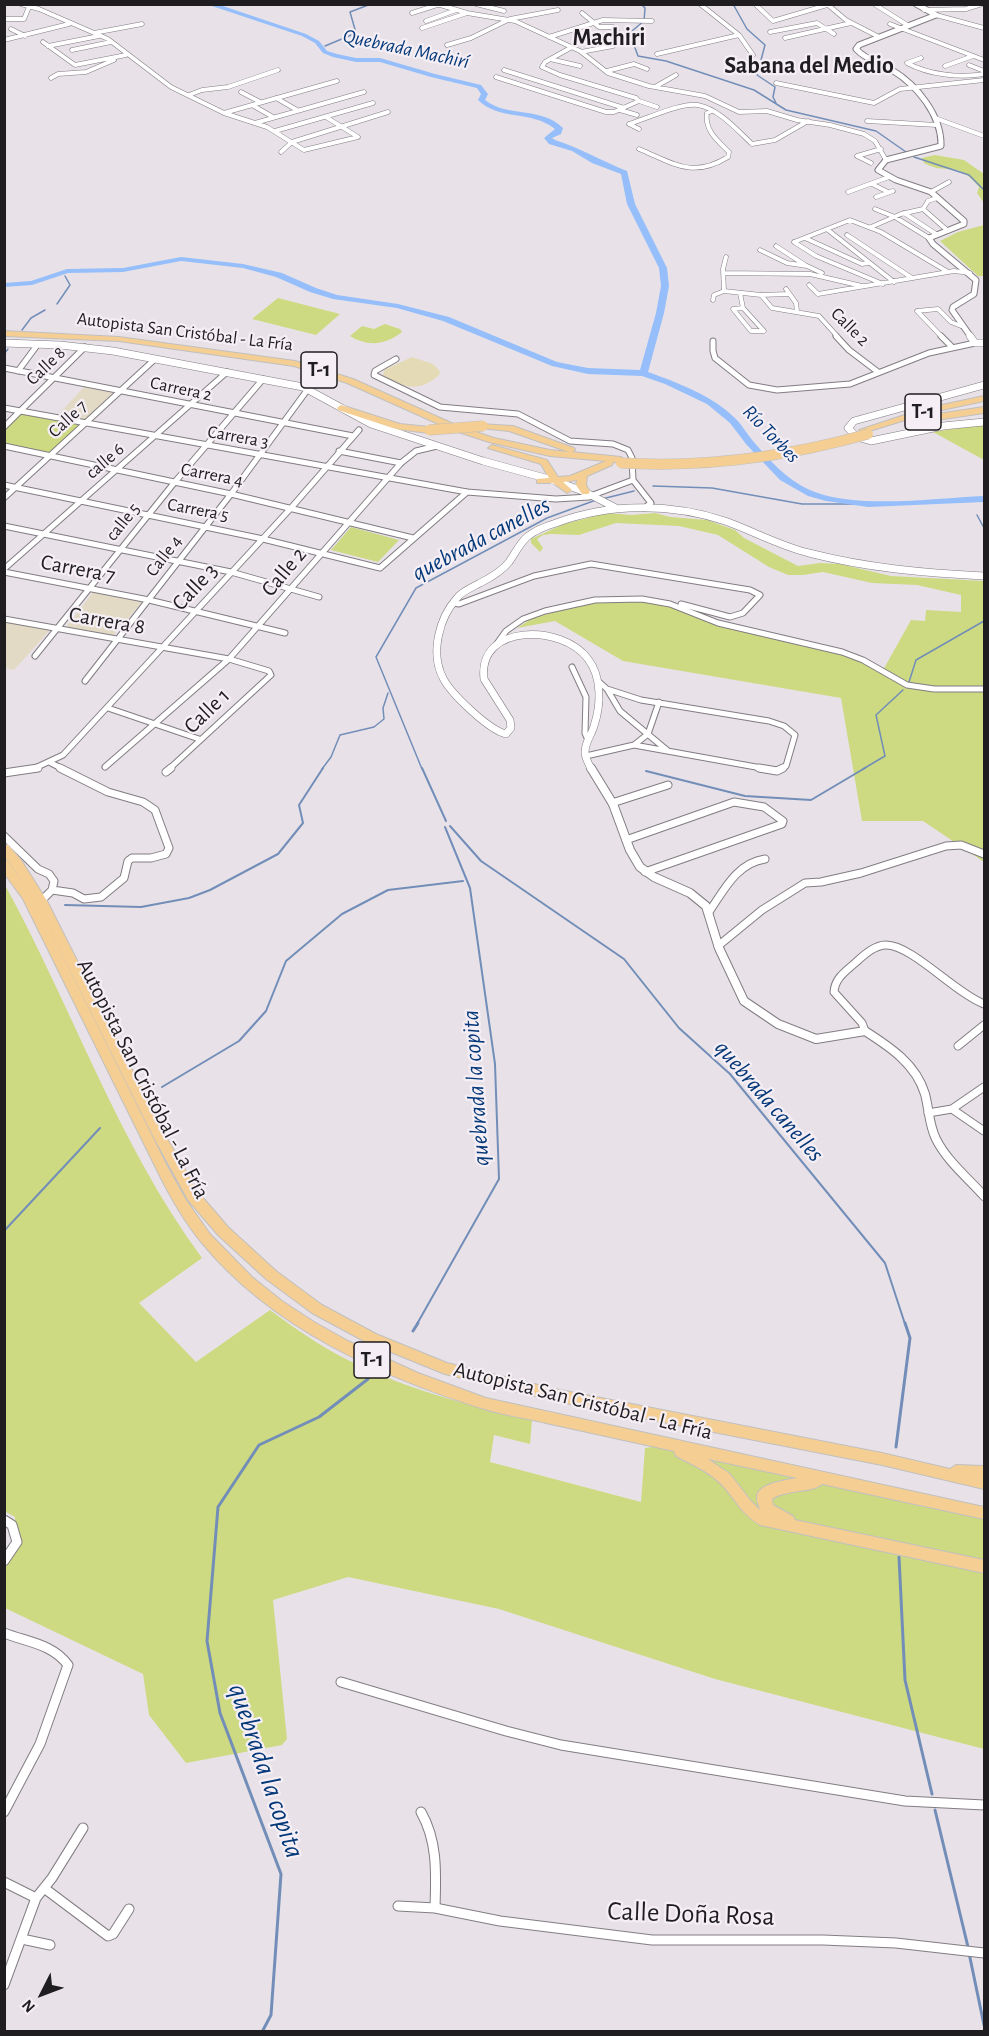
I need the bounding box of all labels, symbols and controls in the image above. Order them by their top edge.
water label: Quebrada Machirí [341,24,471,74]
district label: Machiri [572,24,646,52]
district label: Sabana del Medio [724,52,894,80]
street label: Calle 2 [826,303,874,351]
street label: Autopista San Cristóbal - La Fría [76,308,294,356]
street label: Calle 8 [22,342,70,390]
road number: T-1 [301,352,337,388]
street label: Carrera 2 [148,372,214,406]
road number: T-1 [905,394,941,430]
street label: Calle 7 [44,396,92,442]
water label: Río Torbes [737,400,805,468]
street label: Carrera 3 [206,421,270,453]
street label: calle 6 [81,439,129,483]
street label: Carrera 4 [179,458,245,492]
water label: quebrada canelles [407,491,555,587]
street label: Carrera 5 [166,493,230,527]
street label: calle 5 [101,499,145,545]
street label: Calle 4 [141,531,187,581]
street label: Calle 2 [256,542,312,602]
street label: Carrera 7 [38,549,118,589]
street label: Calle 3 [166,558,224,616]
street label: Carrera 8 [67,601,147,641]
street label: Calle 1 [178,683,236,739]
street label: Autopista San Cristóbal - La Fría [71,955,215,1203]
water label: quebrada la copita [456,1009,496,1167]
water label: quebrada canelles [708,1034,830,1168]
road number: T-1 [354,1342,390,1378]
street label: Autopista San Cristóbal - La Fría [451,1356,715,1446]
water label: quebrada la copita [220,1679,312,1863]
street label: Calle Doña Rosa [607,1895,775,1933]
north arrow [12,1964,72,2024]
text: N [19,1997,38,2016]

